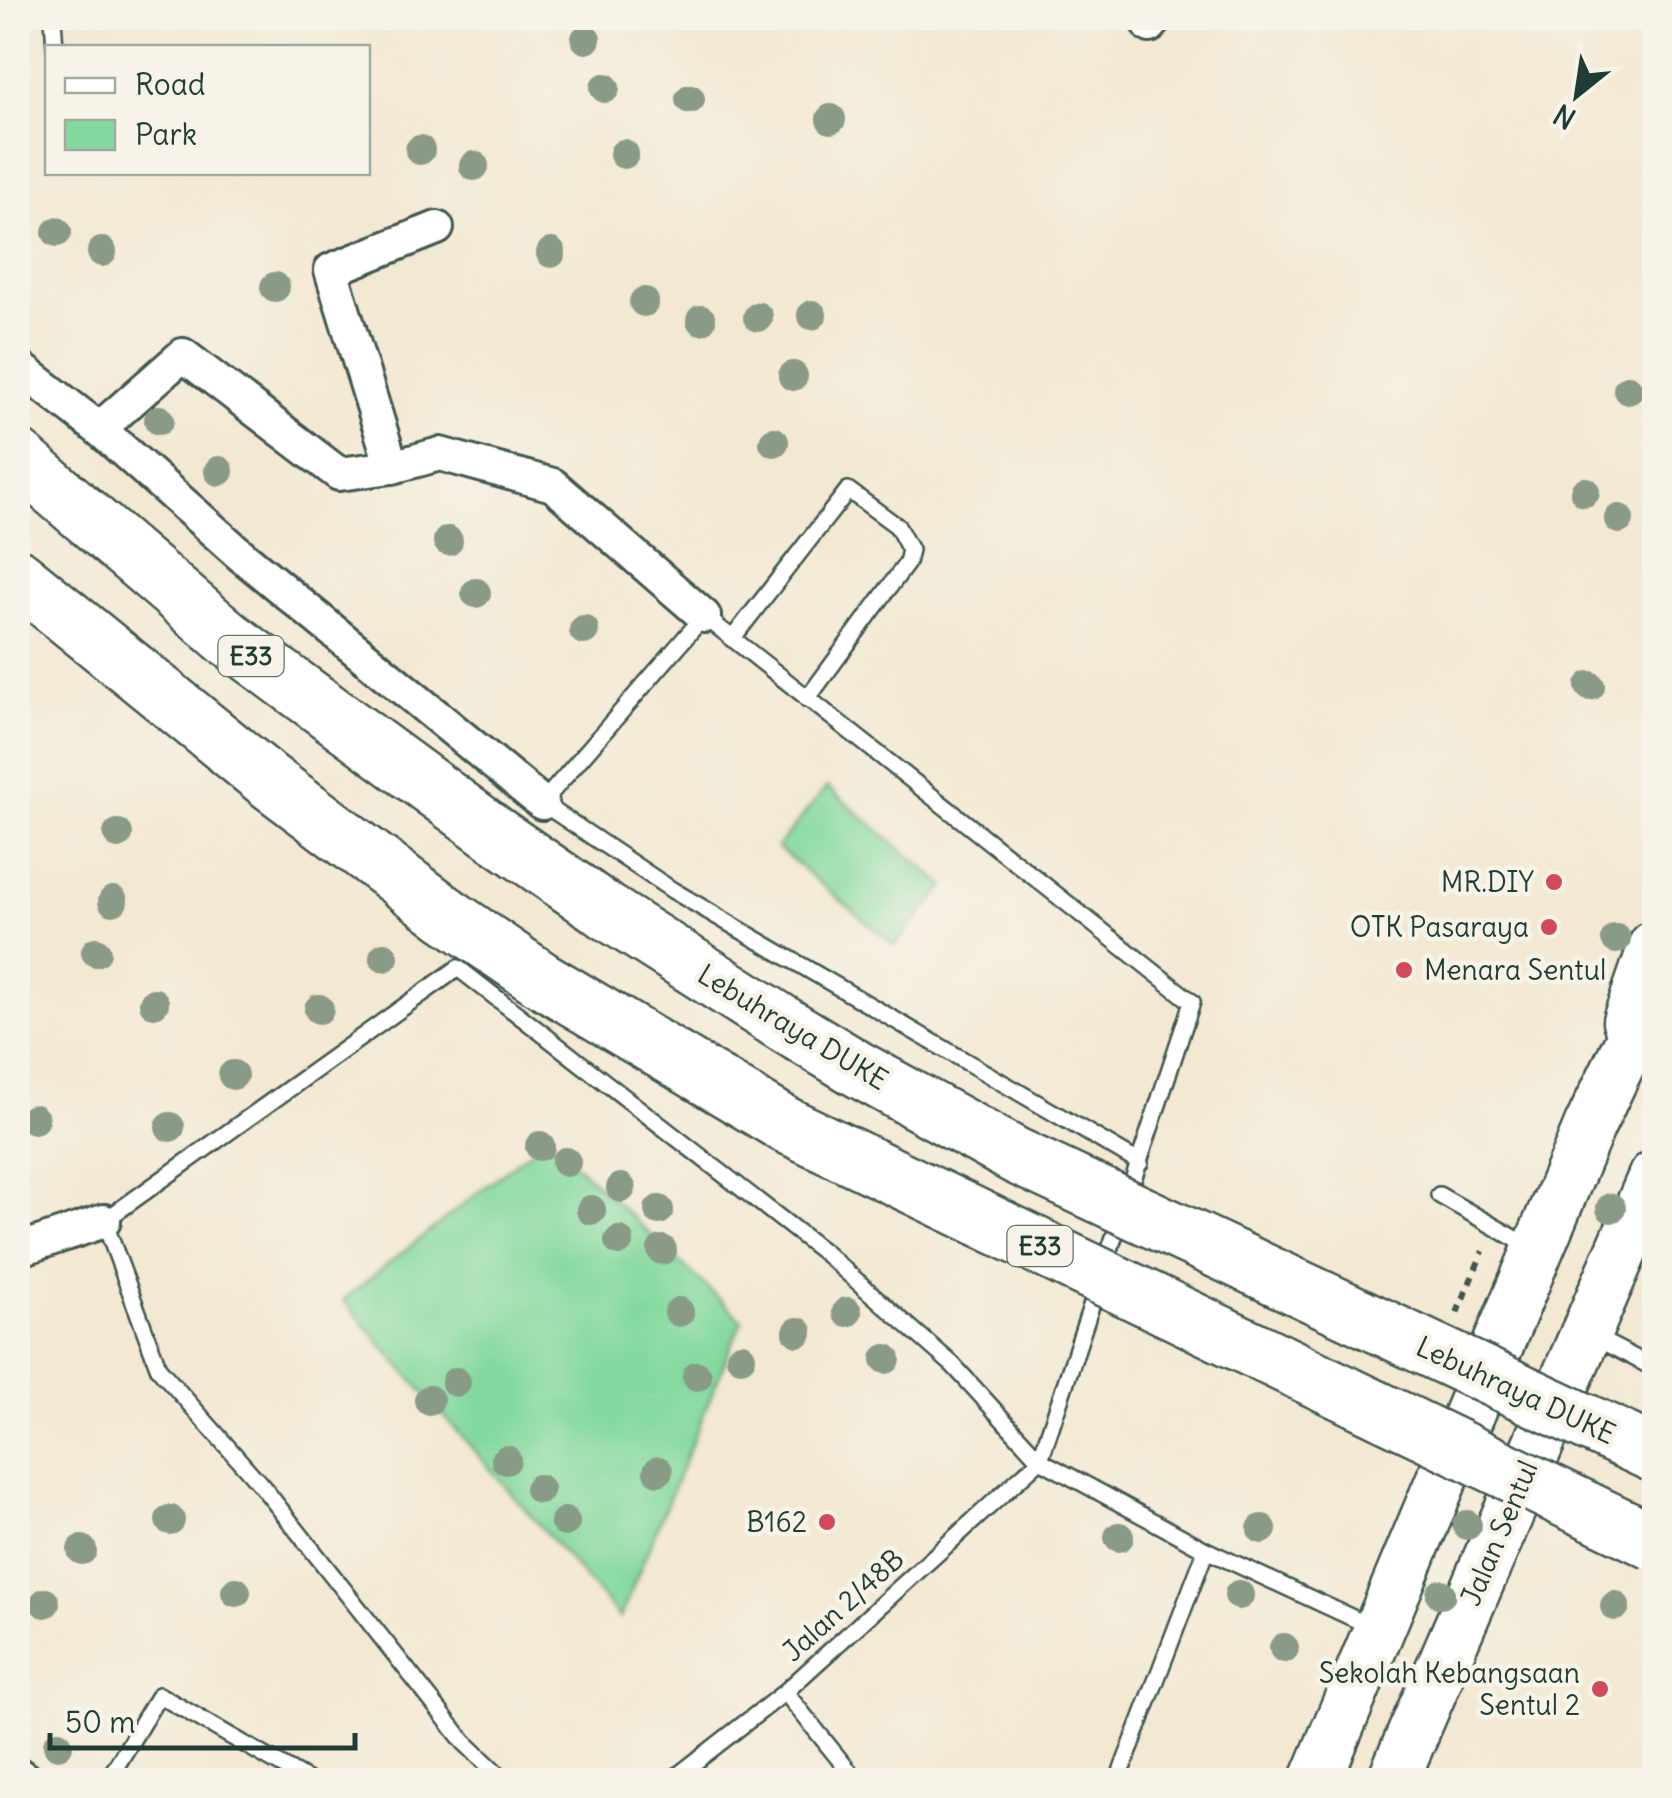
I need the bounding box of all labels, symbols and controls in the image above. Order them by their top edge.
legend [45,45,370,175]
north arrow [1527,45,1627,145]
text: Road [135,65,205,103]
text: N [1547,96,1582,137]
text: Park [135,115,197,153]
road number: E33 [218,636,284,676]
place label: MR.DIY [1441,864,1534,900]
marker: MR.DIY [1543,871,1565,893]
place label: OTK Pasaraya [1350,909,1529,945]
marker: OTK Pasaraya [1538,916,1560,938]
place label: Menara Sentul [1424,952,1606,988]
street label: Lebuhraya DUKE [691,956,895,1098]
marker: Menara Sentul [1393,959,1415,981]
road number: E33 [1008,1226,1072,1266]
street label: Lebuhraya DUKE [1411,1328,1621,1452]
street label: Jalan Sentul [1452,1455,1546,1611]
place label: B162 [746,1504,807,1540]
marker: B162 [816,1511,838,1533]
street label: Jalan 2/48B [775,1541,911,1669]
place label: Sekolah Kebangsaan Sentul 2 [1319,1655,1580,1723]
marker: Sekolah Kebangsaan Sentul 2 [1589,1678,1611,1700]
scale bar [50,1688,355,1750]
text: 50 m [65,1703,135,1741]

